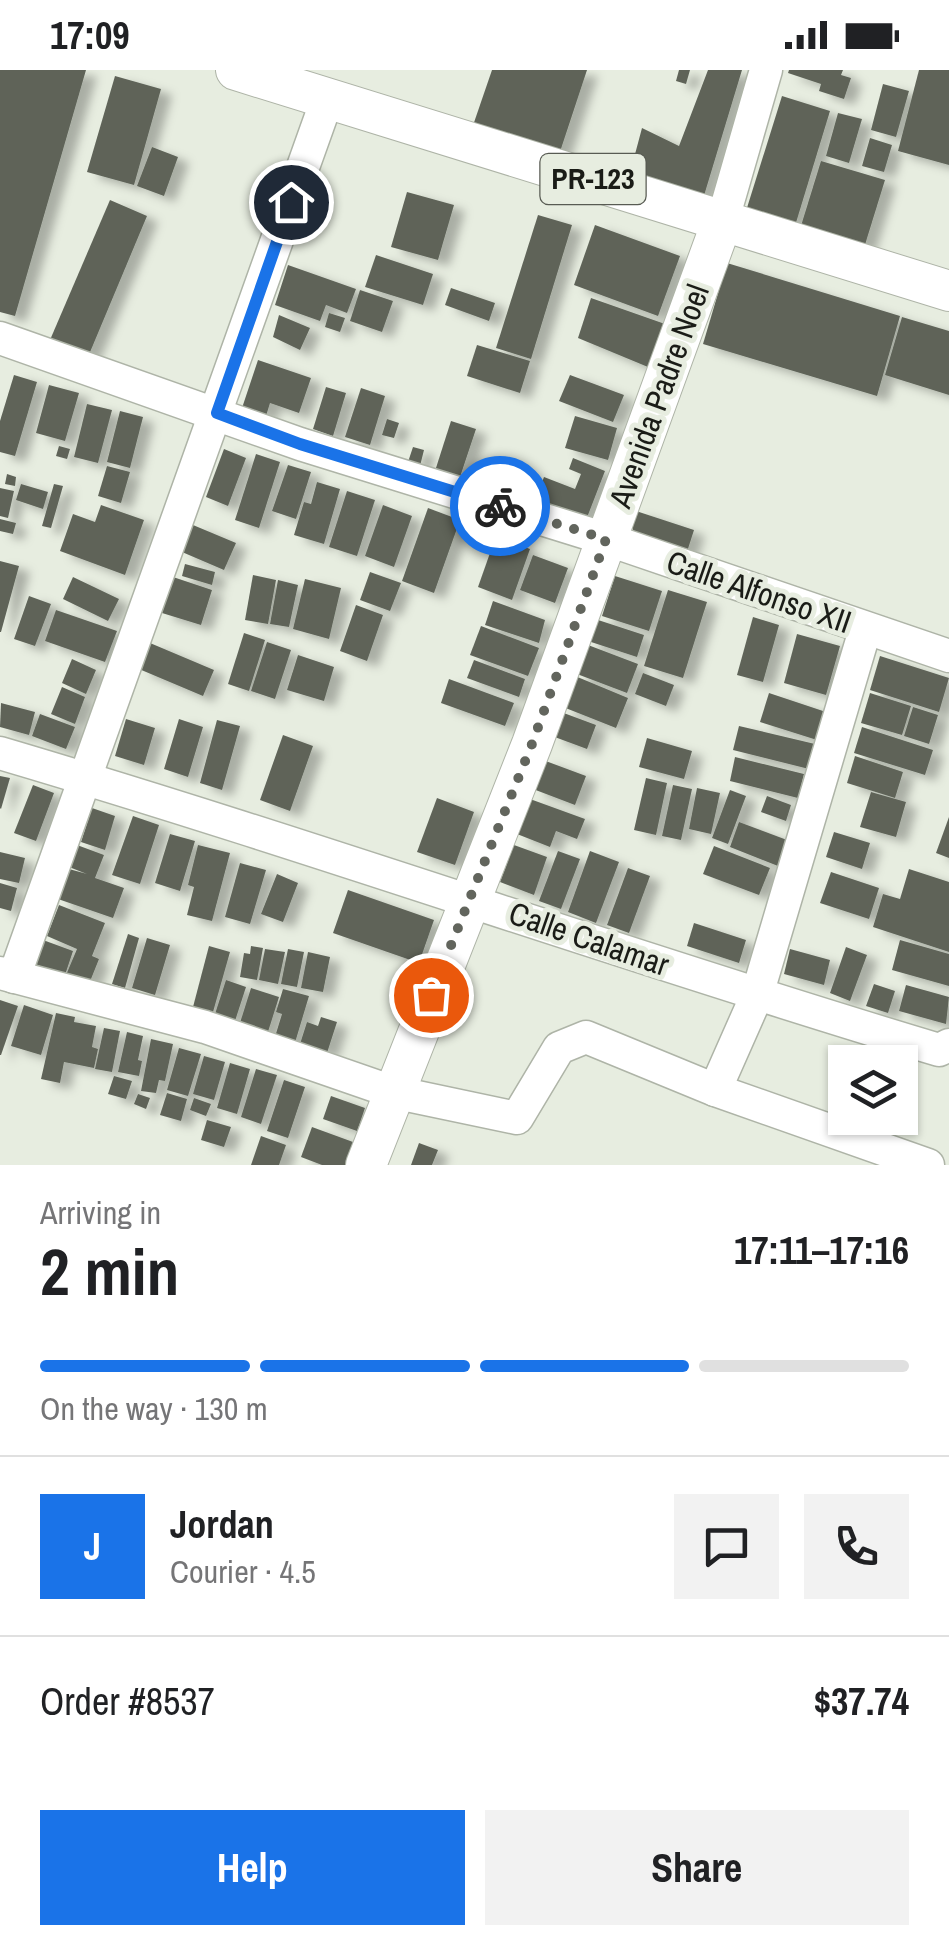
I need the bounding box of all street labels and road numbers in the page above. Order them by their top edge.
road number: PR-123 [540,154,646,204]
street label: Avenida Padre Noel [598,278,719,514]
street label: Calle Alfonso XII [661,540,857,643]
street label: Calle Calamar [504,891,675,986]

